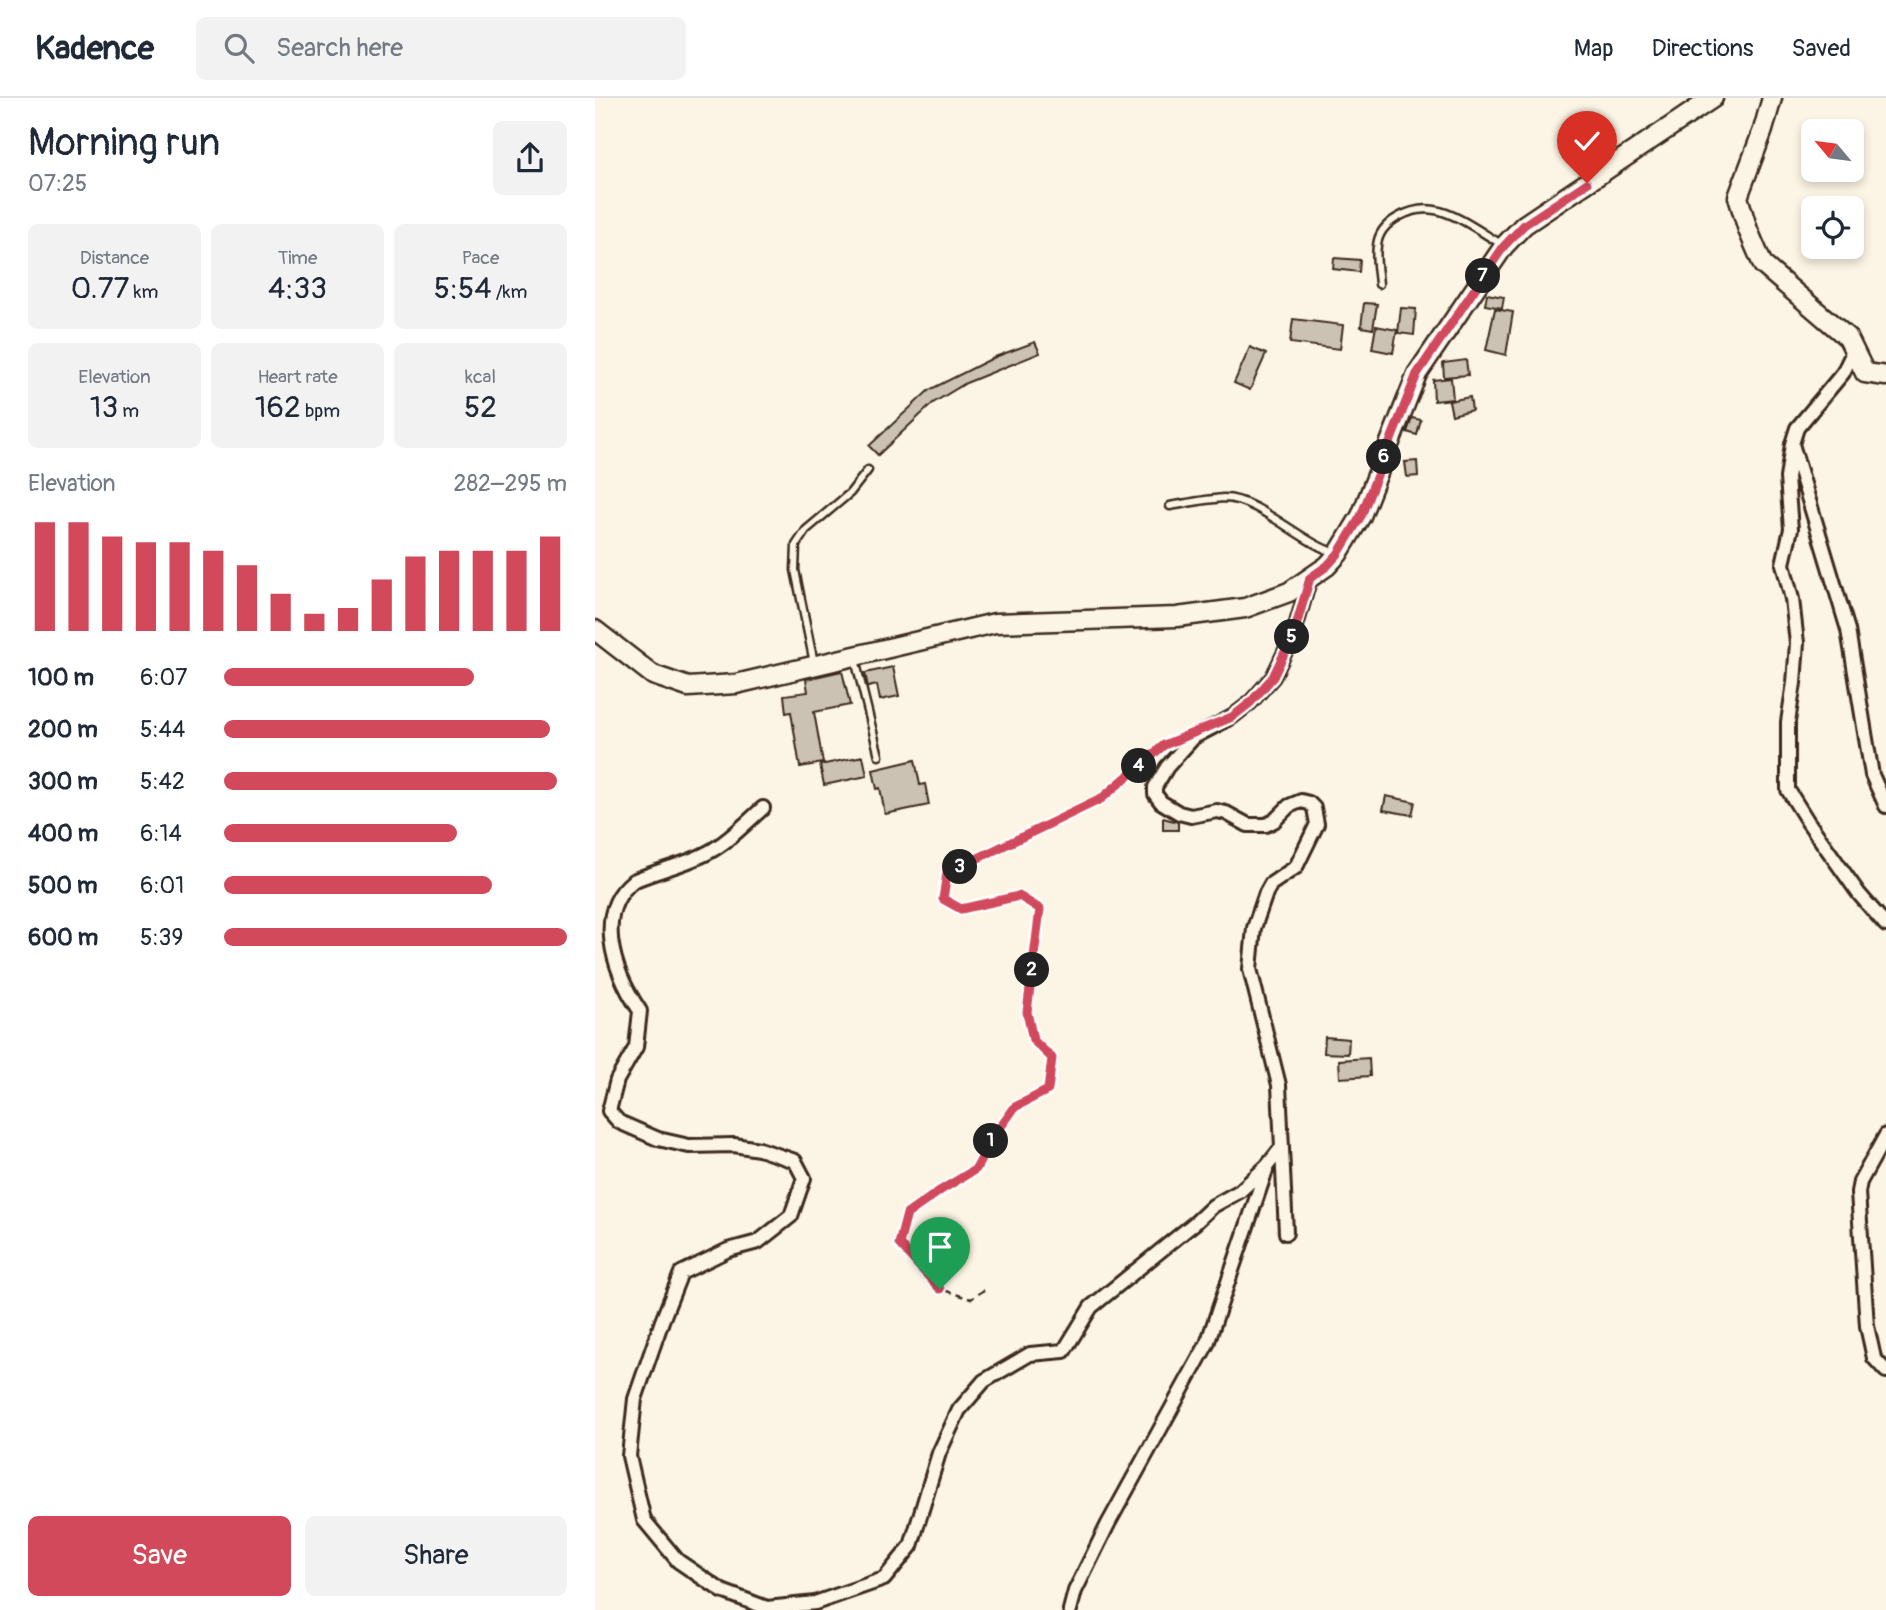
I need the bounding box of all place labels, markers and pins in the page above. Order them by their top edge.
pin [1557,111,1617,183]
pin: 7 [1465,258,1501,294]
pin: 6 [1367,440,1401,474]
pin: 5 [1275,620,1309,654]
pin: 4 [1121,748,1157,784]
pin: 3 [943,850,977,884]
pin: 2 [1015,952,1049,988]
pin: 1 [973,1124,1009,1158]
pin [910,1217,970,1289]

